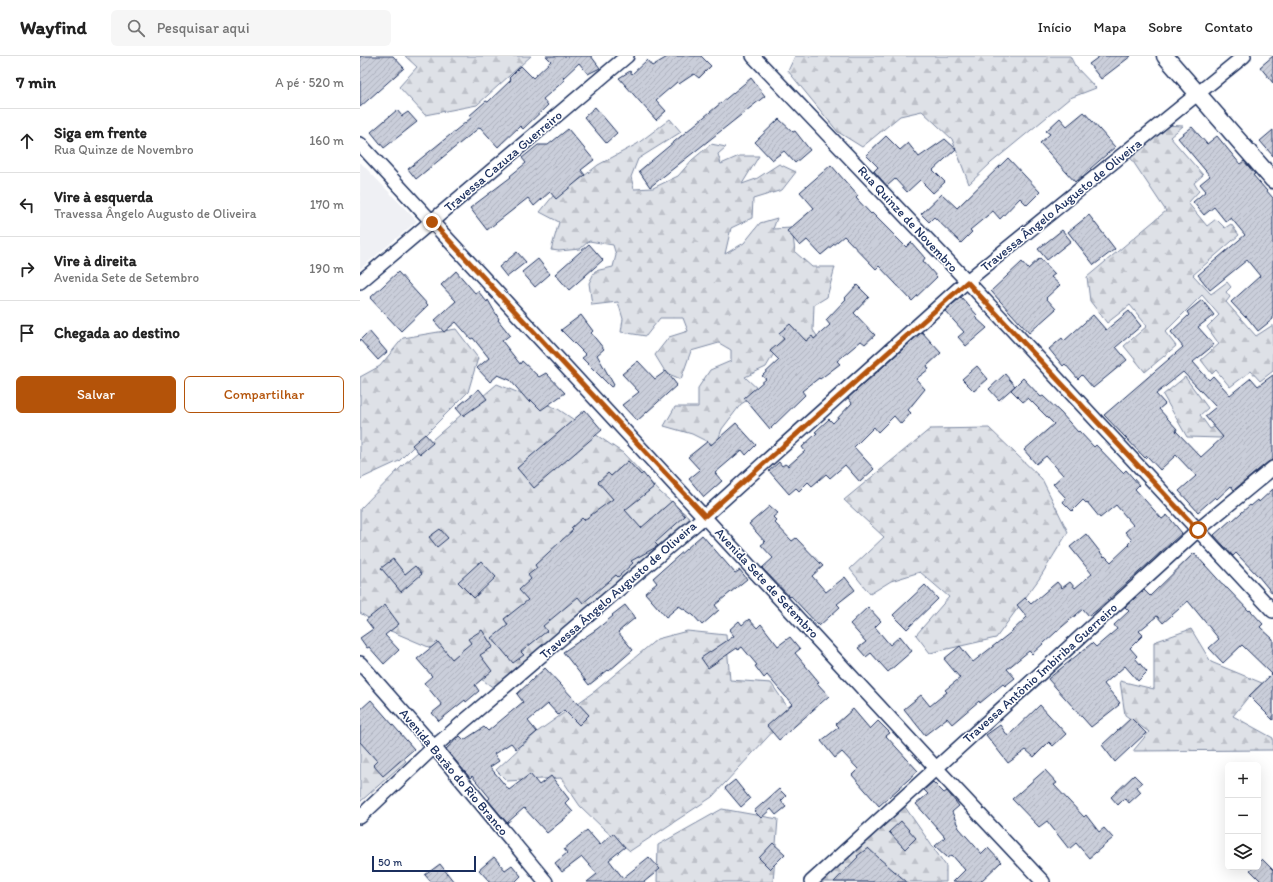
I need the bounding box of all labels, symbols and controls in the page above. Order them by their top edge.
search box [111,10,391,46]
text: Wayfind [20,16,87,39]
icon: search [125,17,147,39]
text: Pesquisar aqui [157,19,249,37]
text: Início [1038,19,1072,36]
text: Mapa [1094,19,1126,36]
text: Sobre [1148,19,1182,36]
text: Contato [1204,19,1253,36]
text: 7 min [16,72,56,92]
text: A pé · 520 m [275,75,344,90]
street label: Travessa Cazuza Guerreiro [441,107,565,215]
text: Siga em frente [54,124,147,142]
icon: ahead [16,130,38,152]
text: 160 m [309,133,344,148]
street label: Travessa Ângelo Augusto de Oliveira [978,135,1145,275]
text: Rua Quinze de Novembro [54,142,194,157]
street label: Rua Quinze de Novembro [855,163,961,275]
text: Vire à esquerda [54,188,153,206]
icon: left [16,194,38,216]
text: 170 m [310,197,344,212]
text: Travessa Ângelo Augusto de Oliveira [54,206,256,221]
route end [423,213,441,231]
text: Vire à direita [54,252,137,270]
icon: right [16,258,38,280]
text: 190 m [309,261,344,276]
text: Avenida Sete de Setembro [54,270,199,285]
icon: arrive [16,322,38,344]
text: Chegada ao destino [54,324,180,342]
button: Salvar [16,376,176,413]
button: Compartilhar [184,376,344,413]
street label: Travessa Ângelo Augusto de Oliveira [537,518,699,662]
route start [1189,521,1207,539]
street label: Avenida Sete de Setembro [712,525,822,641]
street label: Travessa Antônio Imbiriba Guerreiro [960,599,1121,746]
street label: Avenida Barão do Rio Branco [397,706,512,839]
map controls [1225,762,1261,870]
button: + [1225,762,1261,798]
button: − [1225,798,1261,834]
button: layers [1225,834,1261,870]
scale bar [372,854,476,873]
text: 50 m [378,856,402,869]

